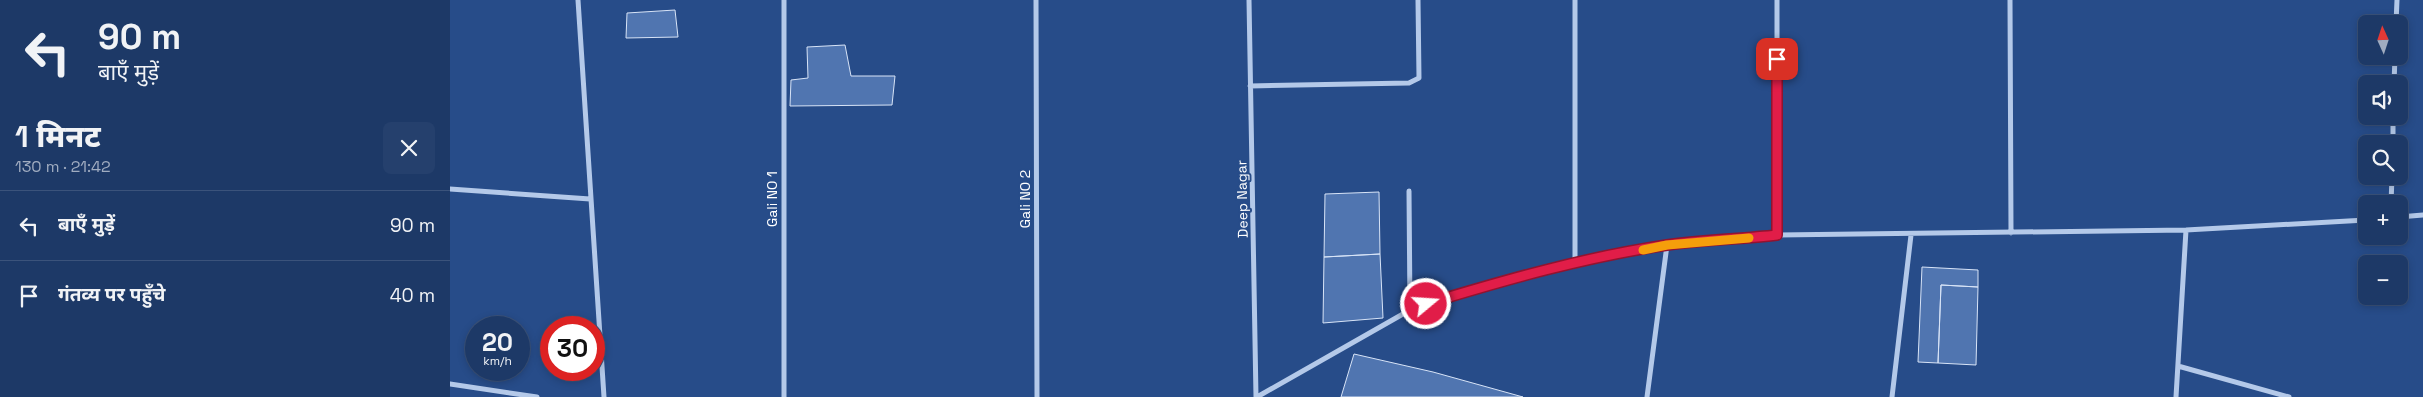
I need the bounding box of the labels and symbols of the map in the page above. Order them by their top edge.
north arrow [2358,15,2408,65]
pin [1756,38,1798,80]
street label: Deep Nagar [1232,160,1252,238]
street label: Gali NO 2 [1016,170,1034,228]
street label: Gali NO 1 [763,171,781,227]
position arrow [1399,277,1451,329]
speed limit sign: 30 [540,316,605,381]

